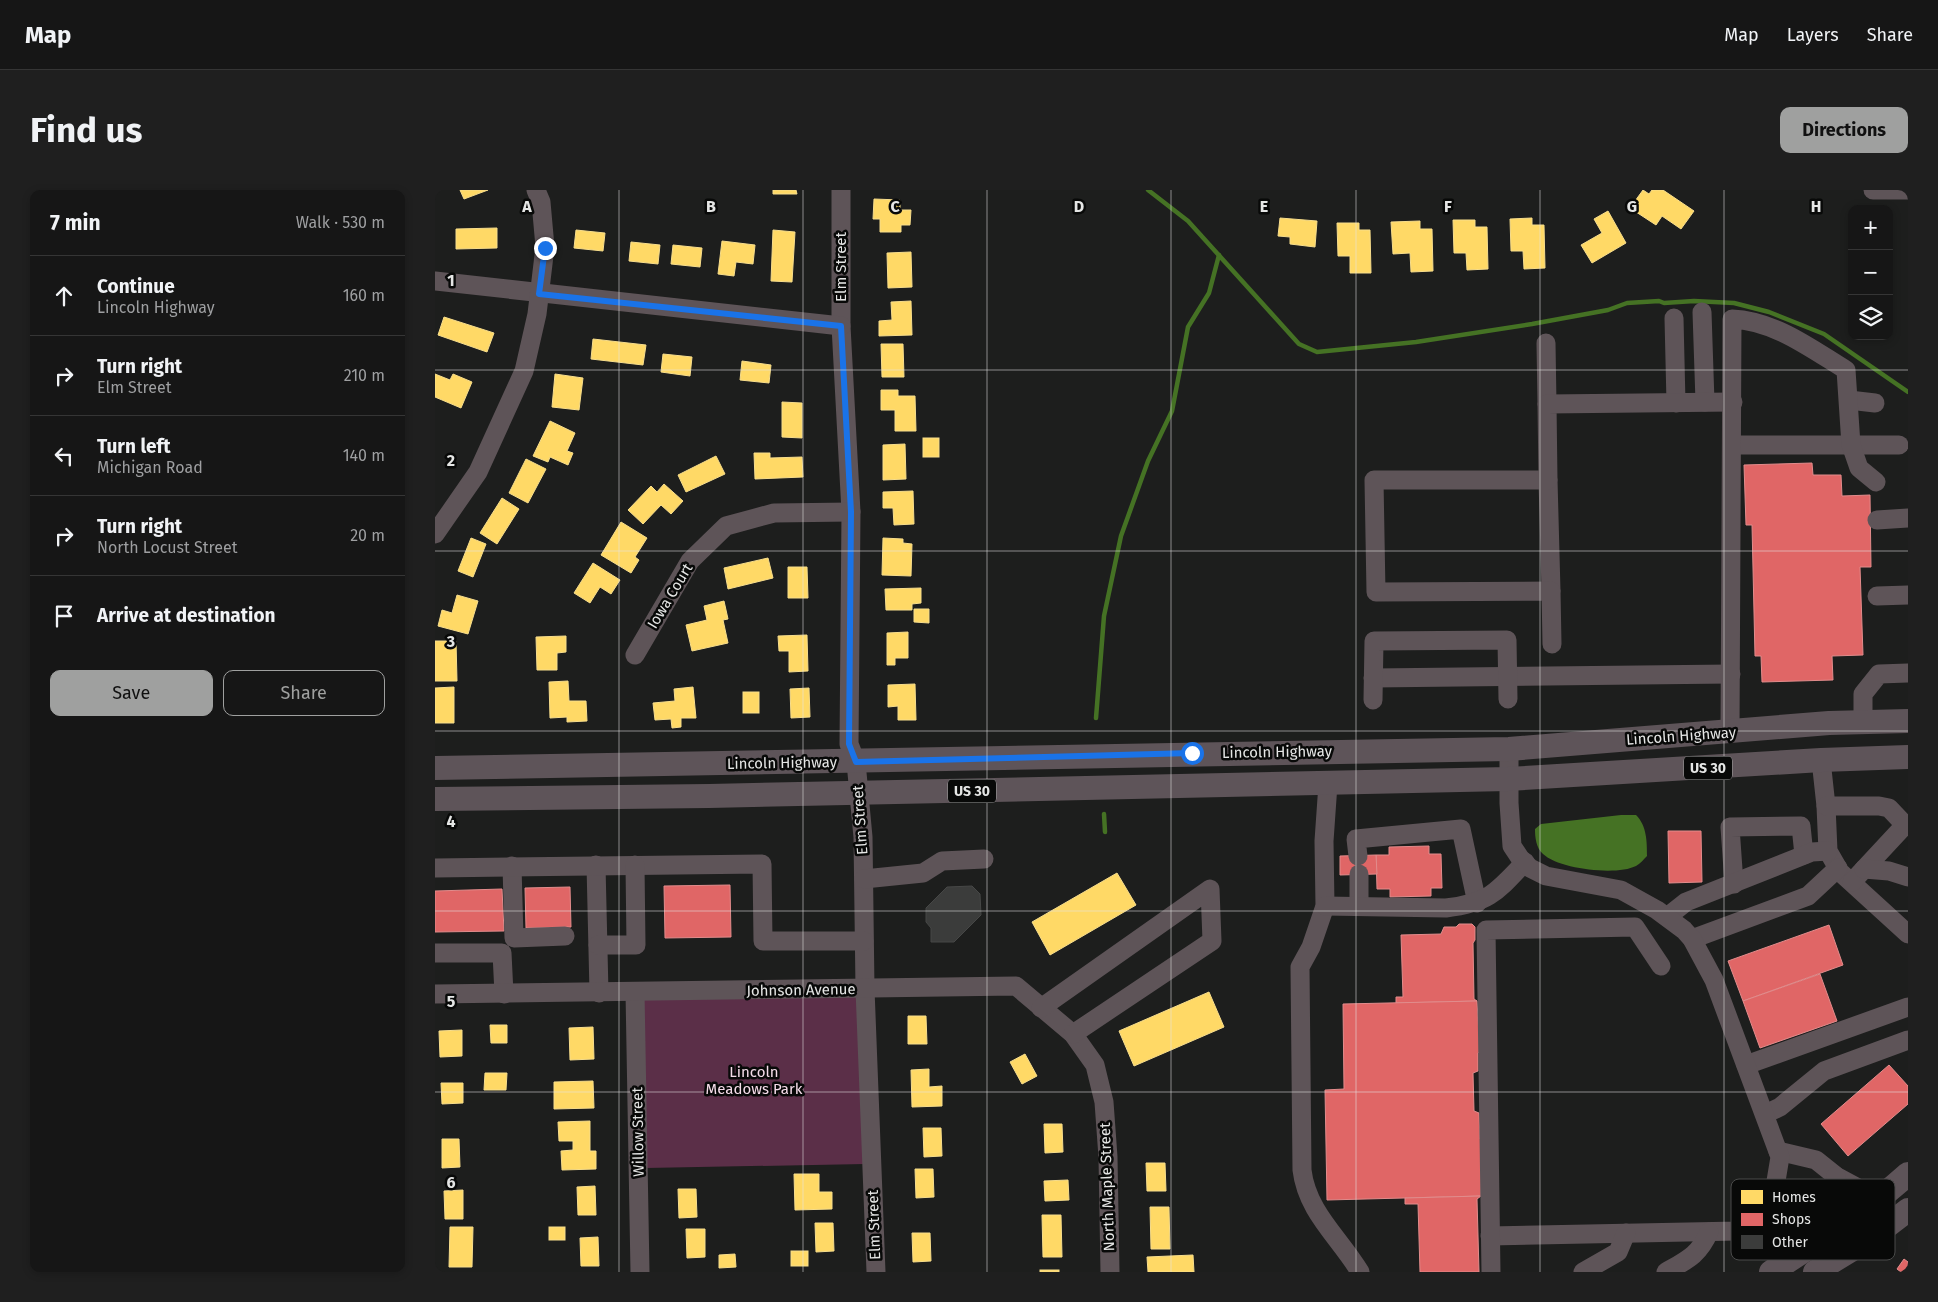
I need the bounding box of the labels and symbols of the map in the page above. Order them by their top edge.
text: A [521,197,532,216]
text: B [706,197,716,216]
text: C [890,197,900,216]
text: D [1074,197,1084,216]
text: E [1260,197,1268,216]
text: F [1444,197,1452,216]
text: G [1627,197,1637,216]
text: H [1811,197,1821,216]
street label: Elm Street [832,231,850,302]
route end [534,237,557,260]
text: 1 [447,271,455,290]
text: 2 [447,451,455,470]
street label: Iowa Court [644,560,697,632]
text: 3 [446,632,455,651]
street label: Lincoln Highway [1625,723,1737,749]
route start [1181,742,1204,765]
street label: Lincoln Highway [1222,742,1333,762]
street label: Lincoln Highway [727,753,838,773]
road number: US 30 [1684,756,1732,780]
road number: US 30 [948,780,996,802]
street label: Elm Street [849,784,871,855]
text: 4 [446,812,456,831]
street label: Johnson Avenue [746,980,856,1000]
text: 5 [447,992,456,1011]
park label: Lincoln Meadows Park [706,1063,803,1098]
street label: Willow Street [628,1087,648,1177]
street label: North Maple Street [1096,1122,1118,1252]
text: 6 [446,1173,456,1192]
legend [1731,1179,1895,1260]
street label: Elm Street [864,1189,884,1260]
text: Homes [1772,1189,1816,1206]
text: Shops [1772,1211,1811,1228]
text: Other [1772,1234,1809,1251]

